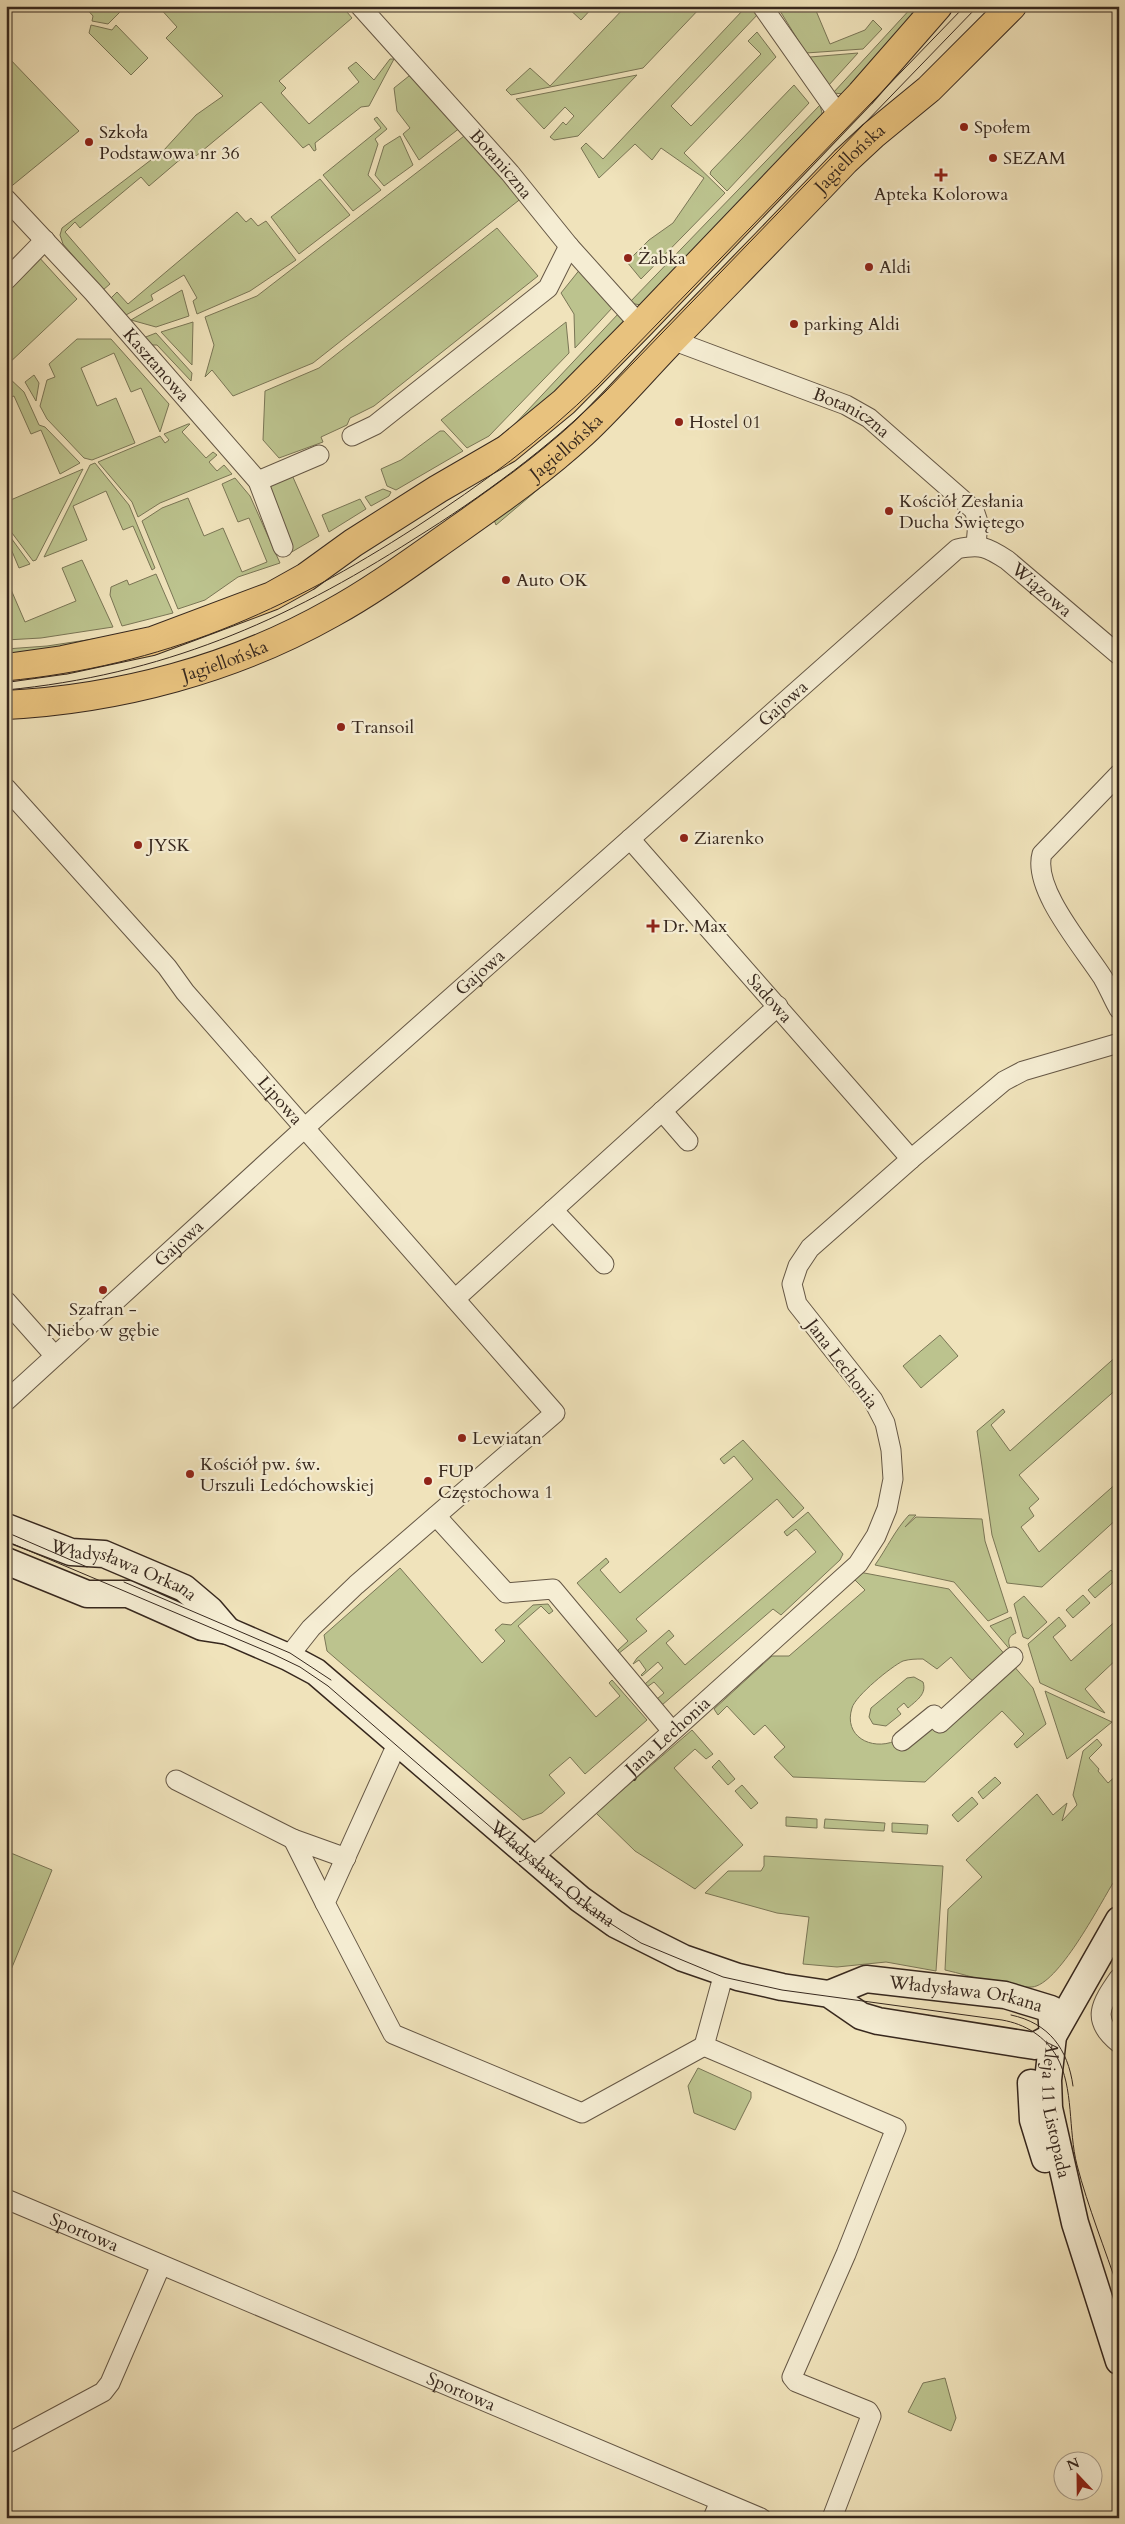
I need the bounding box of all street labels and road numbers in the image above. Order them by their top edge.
street label: Jagiellońska [807,118,890,200]
street label: Botaniczna [464,124,539,204]
street label: Kasztanowa [117,322,196,407]
street label: Botaniczna [810,381,896,444]
street label: Jagiellońska [522,408,608,488]
street label: Wiązowa [1005,556,1078,623]
street label: Jagiellońska [176,634,272,688]
street label: Gajowa [752,674,813,732]
street label: Gajowa [449,943,510,1001]
street label: Sadowa [741,968,799,1029]
street label: Lipowa [252,1071,309,1131]
street label: Gajowa [148,1214,209,1272]
street label: Jana Lechonia [798,1311,884,1414]
street label: Władysława Orkana [46,1532,203,1607]
street label: Jana Lechonia [617,1691,716,1783]
street label: Władysława Orkana [484,1814,620,1933]
street label: Władysława Orkana [887,1969,1046,2018]
street label: Aleja 11 Listopada [1035,2040,1077,2181]
street label: Sportowa [46,2206,123,2258]
street label: Sportowa [423,2366,500,2417]

